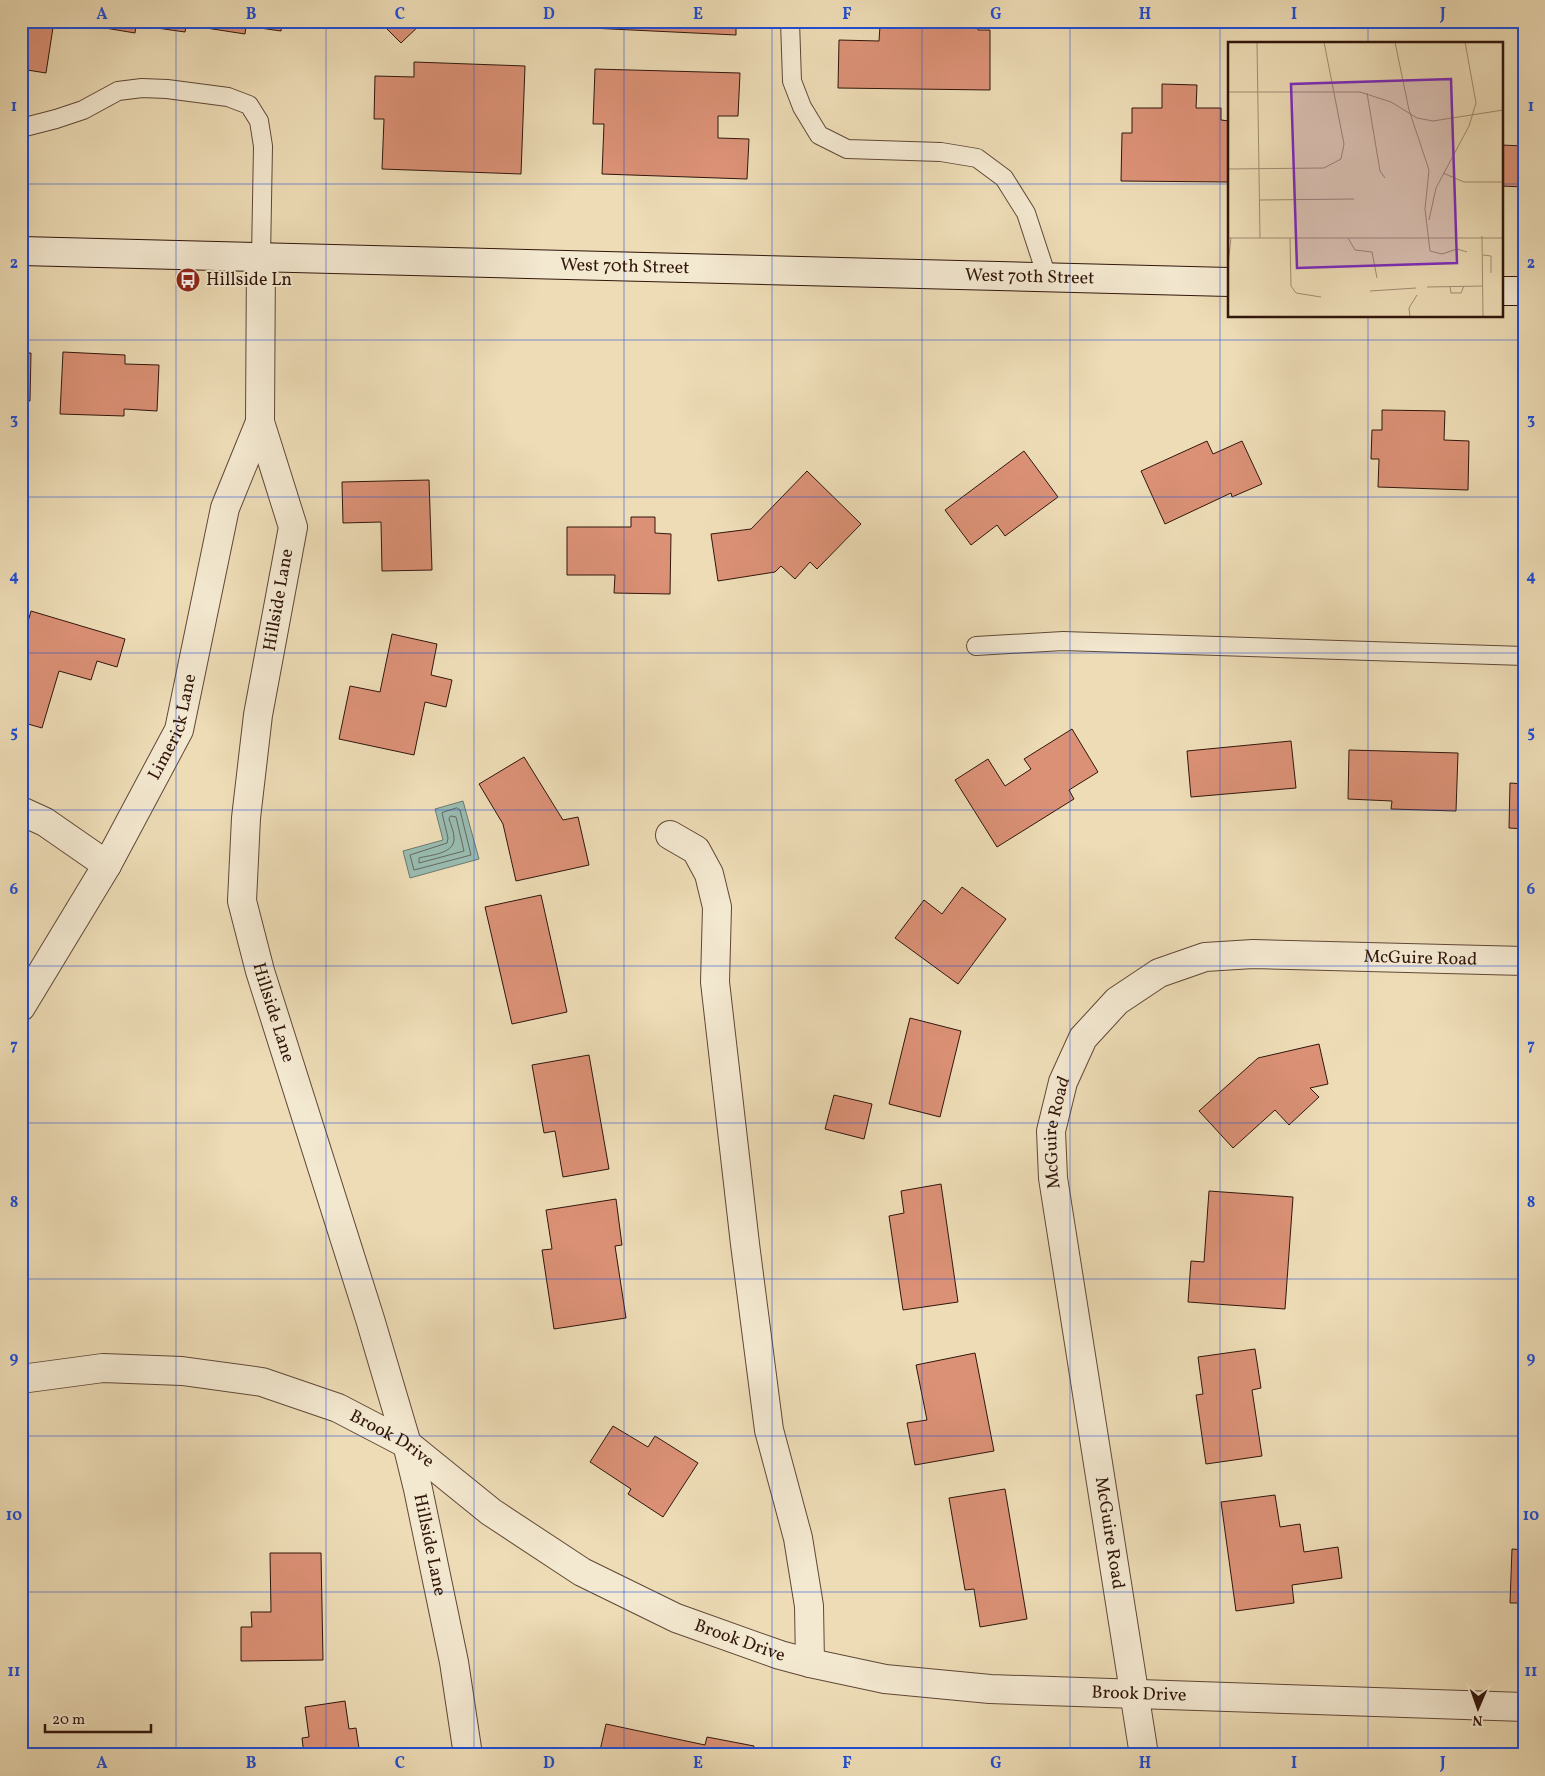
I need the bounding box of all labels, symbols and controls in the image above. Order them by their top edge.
text: A [96,4,108,26]
text: B [246,4,257,26]
text: C [395,4,405,26]
text: D [543,4,555,26]
text: E [693,4,703,26]
text: F [842,4,852,26]
text: G [990,4,1002,26]
text: H [1139,4,1151,26]
text: I [1291,4,1297,26]
text: J [1439,4,1446,26]
inset map [1228,42,1502,318]
text: 1 [11,96,17,118]
text: 1 [1528,96,1534,118]
street label: West 70th Street [560,252,690,281]
text: 2 [10,253,18,275]
text: 2 [1527,253,1535,275]
street label: West 70th Street [965,263,1095,291]
bus stop icon: Hillside Ln [175,267,201,293]
place label: Hillside Ln [206,268,292,293]
text: 3 [10,409,18,431]
text: 3 [1527,409,1535,431]
street label: Hillside Lane [258,547,300,653]
text: 4 [9,566,19,588]
text: 4 [1526,566,1536,588]
street label: Limerick Lane [142,671,203,785]
text: 5 [10,722,18,744]
text: 5 [1527,722,1535,744]
text: 6 [10,879,19,901]
text: 6 [1527,879,1536,901]
street label: McGuire Road [1363,944,1478,972]
street label: Hillside Lane [246,960,301,1066]
text: 7 [10,1035,18,1057]
text: 7 [1527,1035,1535,1057]
street label: McGuire Road [1038,1072,1077,1191]
text: 8 [10,1192,18,1214]
text: 8 [1527,1192,1535,1214]
text: 9 [10,1348,19,1370]
text: 9 [1527,1348,1536,1370]
street label: Brook Drive [345,1404,440,1474]
street label: McGuire Road [1088,1475,1130,1591]
street label: Hillside Lane [407,1492,452,1598]
text: 10 [6,1505,22,1527]
text: 10 [1523,1505,1539,1527]
street label: Brook Drive [691,1613,788,1668]
text: 11 [8,1661,20,1683]
text: 11 [1525,1661,1537,1683]
street label: Brook Drive [1091,1680,1187,1708]
north arrow [1452,1684,1502,1734]
scale bar [45,1701,151,1733]
text: 20 m [52,1710,85,1731]
text: N [1472,1710,1483,1729]
text: A [96,1753,108,1775]
text: B [246,1753,257,1775]
text: C [395,1753,405,1775]
text: D [543,1753,555,1775]
text: E [693,1753,703,1775]
text: F [842,1753,852,1775]
text: G [990,1753,1002,1775]
text: H [1139,1753,1151,1775]
text: I [1291,1753,1297,1775]
text: J [1439,1753,1446,1775]

